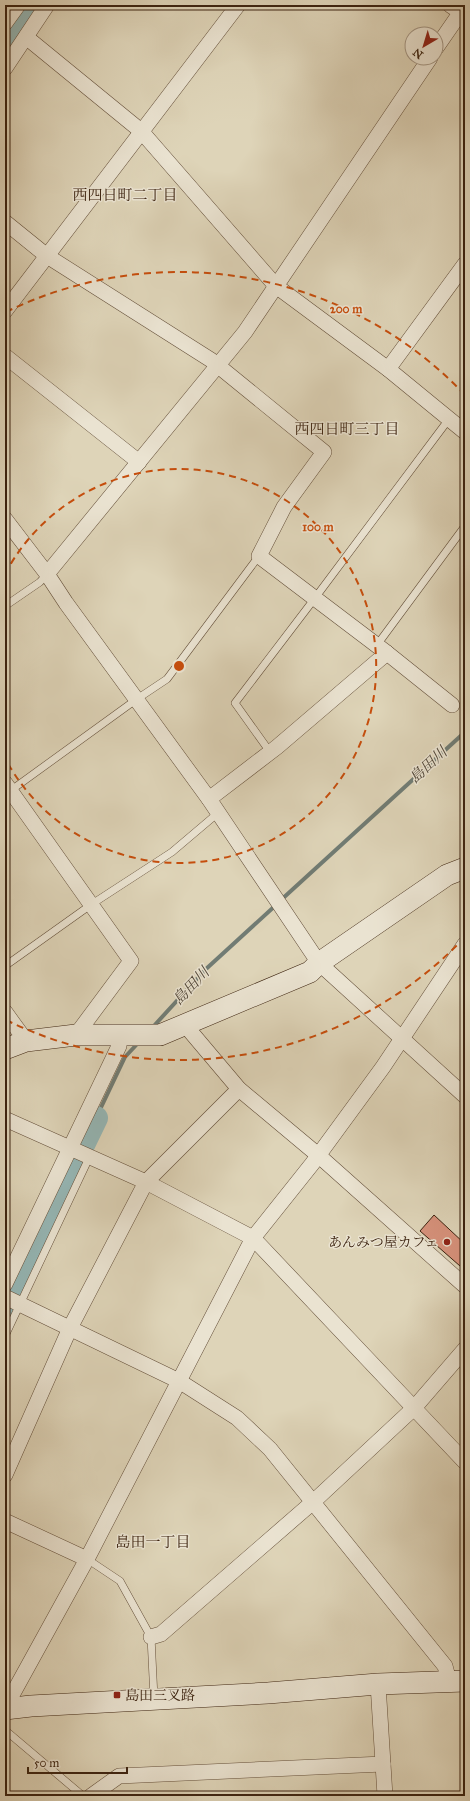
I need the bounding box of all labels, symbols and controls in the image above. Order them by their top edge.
north arrow [404,26,444,66]
text: N [410,45,426,61]
district label: 西四日町二丁目 [72,186,178,204]
text: 200 m [330,302,363,316]
district label: 西四日町三丁目 [294,420,400,438]
text: 100 m [302,520,335,534]
centre of rings [172,659,186,673]
water label: 島田川 [405,742,452,787]
water label: 島田川 [169,962,214,1009]
place label: あんみつ屋カフェ [328,1234,439,1251]
marker: あんみつ屋カフェ [442,1237,452,1247]
district label: 島田一丁目 [115,1533,191,1551]
place label: 島田三叉路 [125,1687,195,1704]
marker: 島田三叉路 [112,1690,122,1700]
scale bar [28,1749,127,1775]
text: 50 m [34,1756,59,1770]

